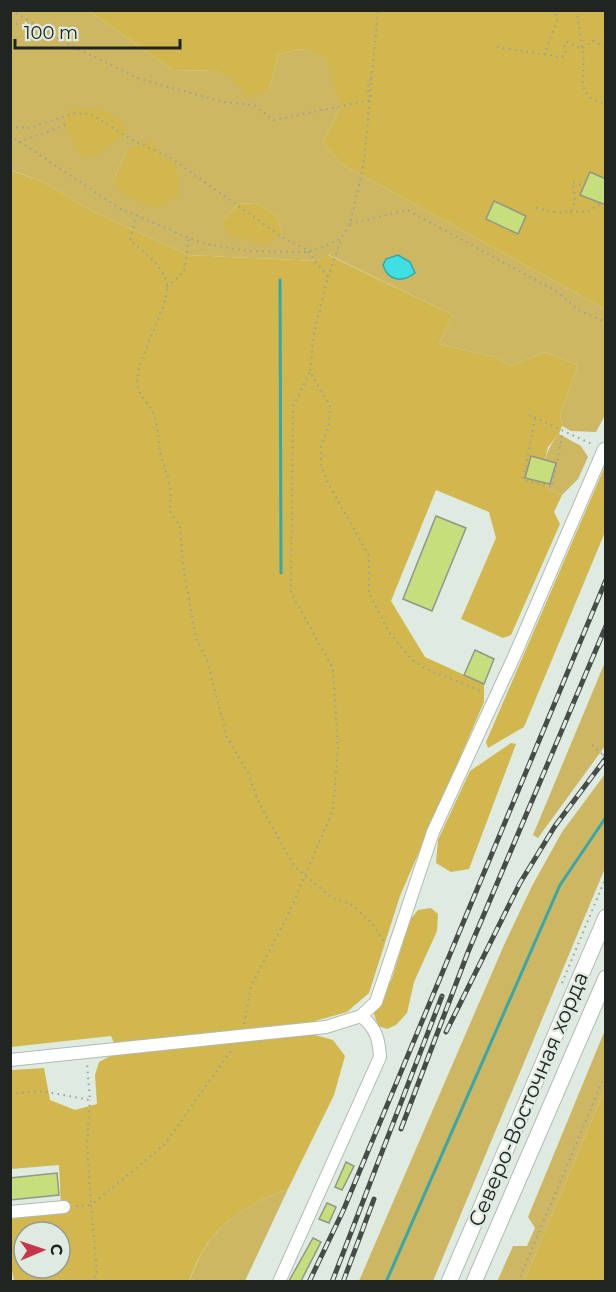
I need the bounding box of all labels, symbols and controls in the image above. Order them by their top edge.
scale bar [15,12,180,50]
text: 100 m [24,22,78,44]
street label: Северо-Восточная хорда [463,968,593,1230]
north arrow [12,1220,72,1280]
text: С [47,1243,66,1256]

